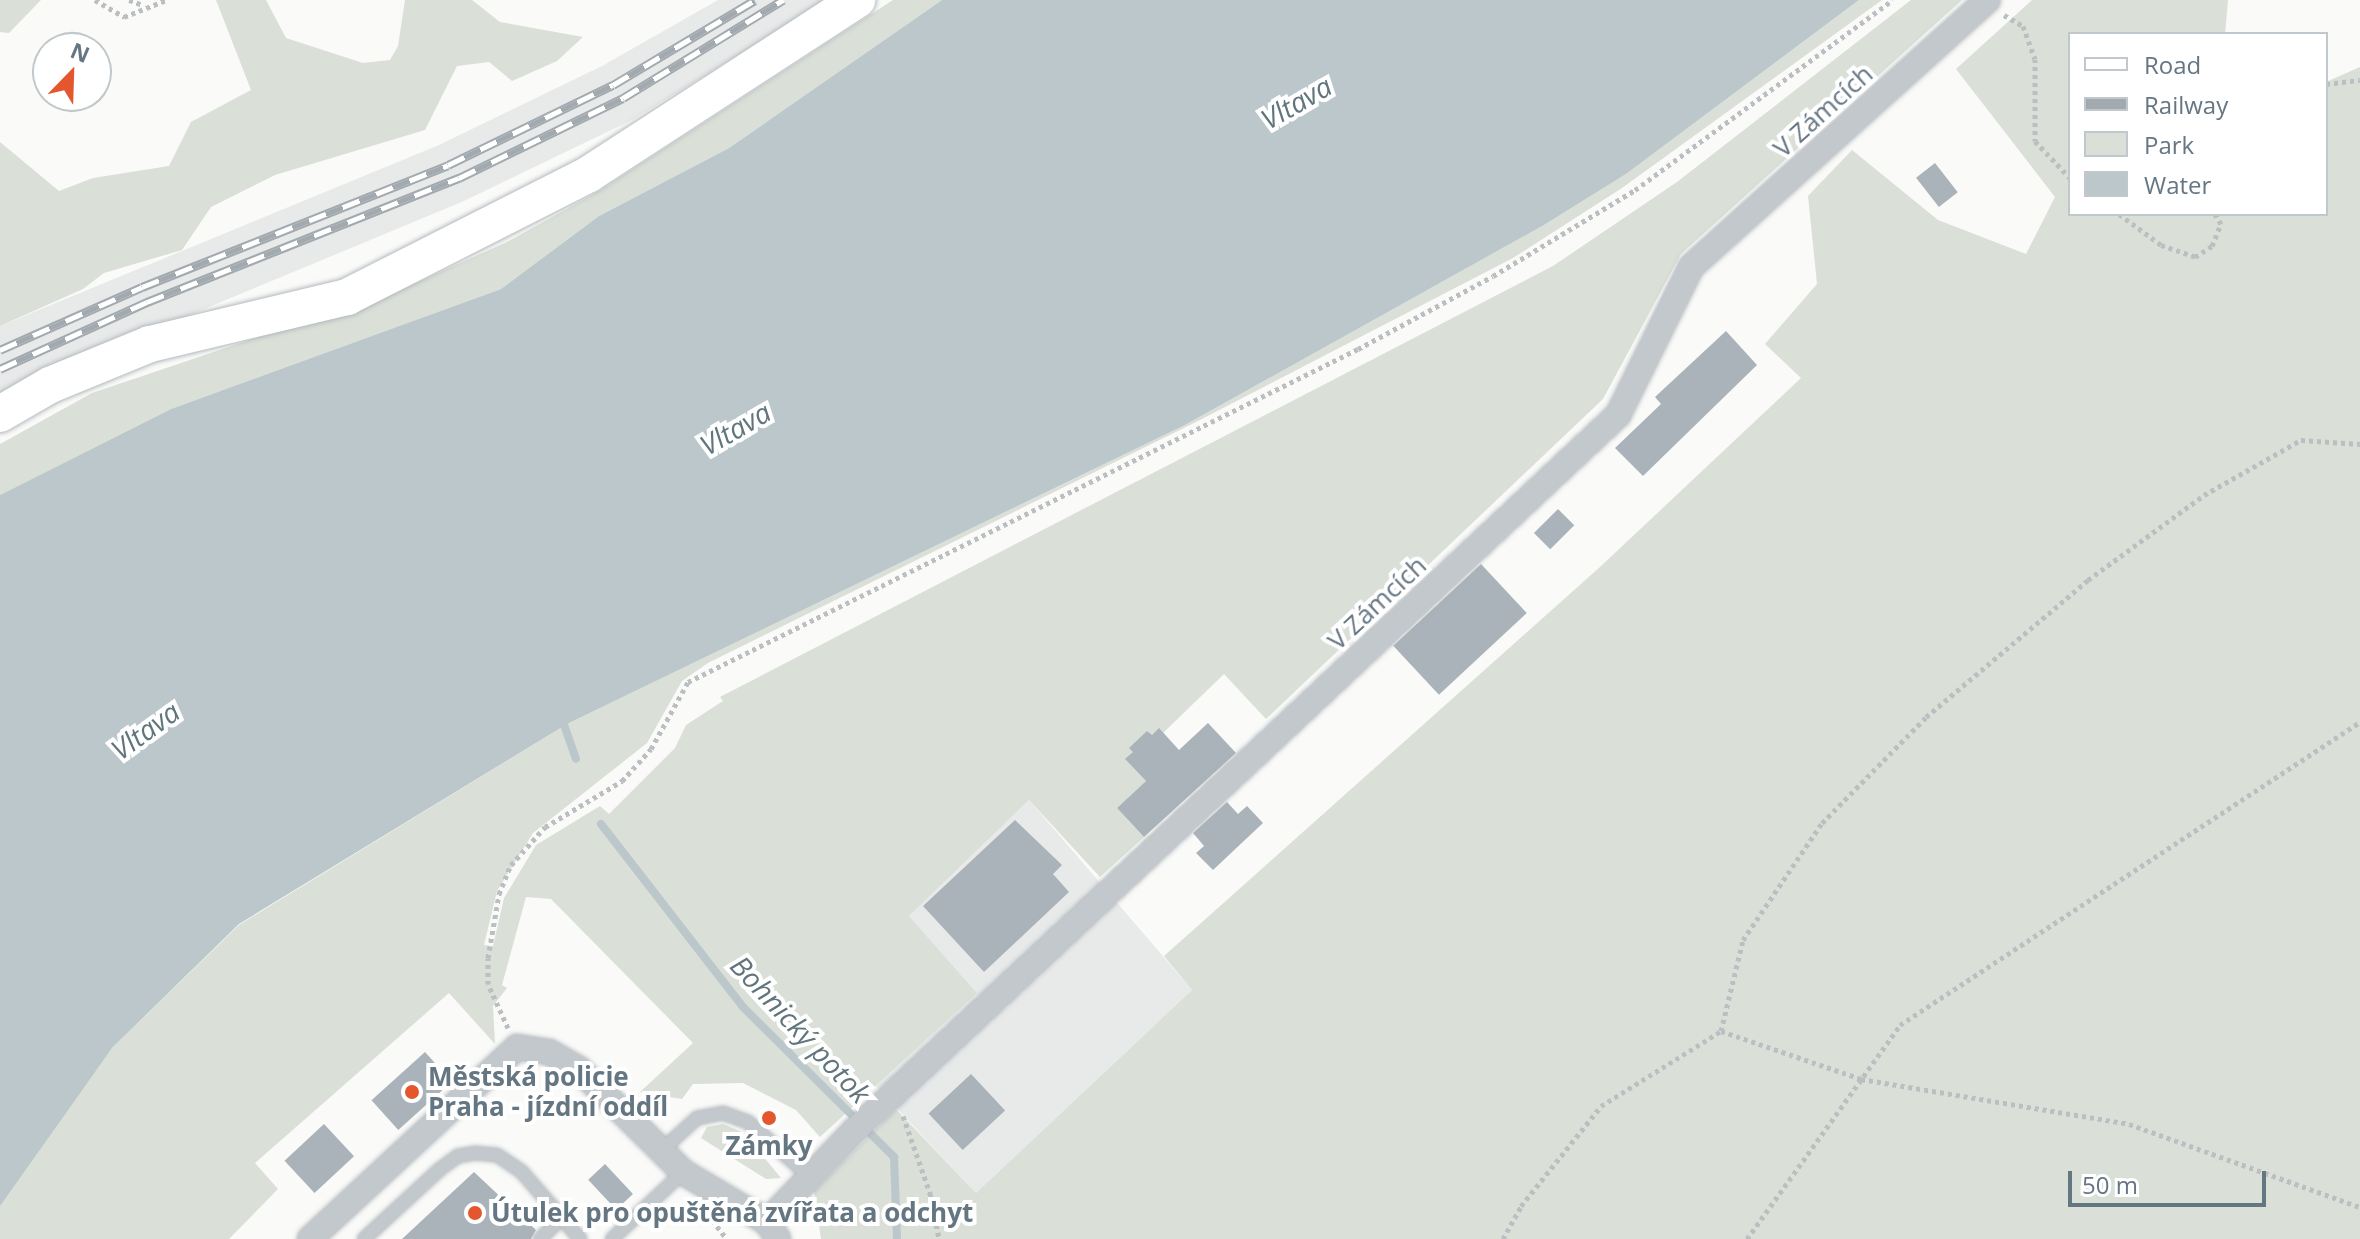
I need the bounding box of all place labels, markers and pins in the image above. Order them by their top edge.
place label: Městská policie Praha - jízdní oddíl [428,1061,668,1122]
marker: Městská policie Praha - jízdní oddíl [403,1083,421,1101]
marker: Zámky [760,1109,778,1127]
place label: Zámky [725,1130,813,1162]
place label: Útulek pro opuštěná zvířata a odchyt [491,1197,973,1229]
marker: Útulek pro opuštěná zvířata a odchyt [466,1204,484,1222]

